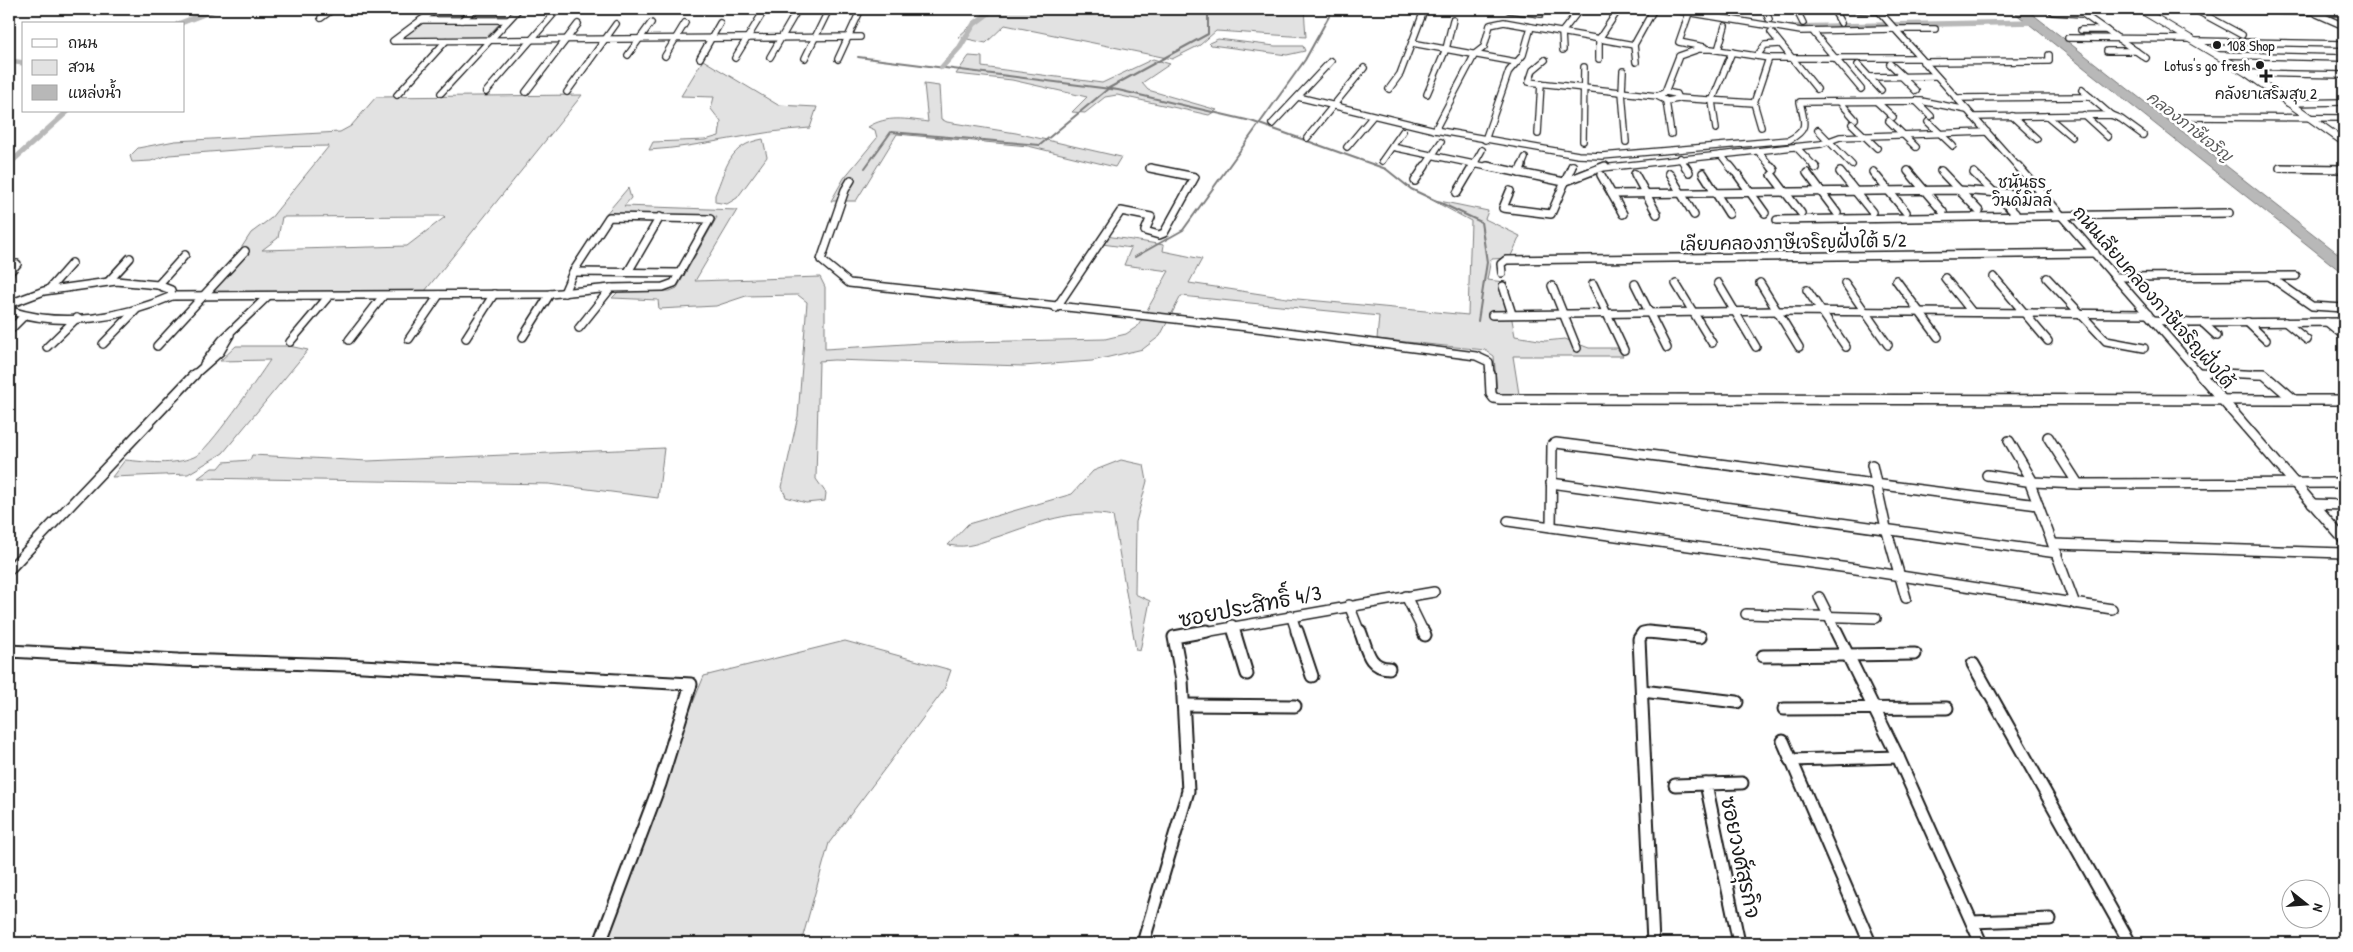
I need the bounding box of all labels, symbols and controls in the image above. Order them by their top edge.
legend [22,22,185,112]
text: ถนน [68,32,97,53]
place label: 108 Shop [2227,35,2275,56]
marker: 108 Shop [2211,39,2223,51]
place label: Lotus's go fresh [2164,55,2250,76]
text: สวน [68,56,95,77]
marker: Lotus's go fresh [2254,59,2266,71]
marker: คลังยาเสริมสุข 2 [2260,70,2272,82]
text: แหล่งน้ำ [68,79,122,103]
place label: คลังยาเสริมสุข 2 [2215,83,2317,105]
water label: คลองภาษีเจริญ [2143,86,2239,167]
district label: ชนันธร วินด์มิลล์ [1992,171,2052,211]
street label: ถนนเลียบคลองภาษีเจริญฝั่งใต้ [2068,197,2244,394]
street label: เลียบคลองภาษีเจริญฝั่งใต้ 5/2 [1679,223,1907,256]
street label: ซอยประสิทธิ์ 4/3 [1175,575,1324,634]
street label: ซอยวงศ์สุรกิจ [1712,793,1768,921]
north arrow [2280,880,2330,930]
text: N [2309,902,2329,915]

